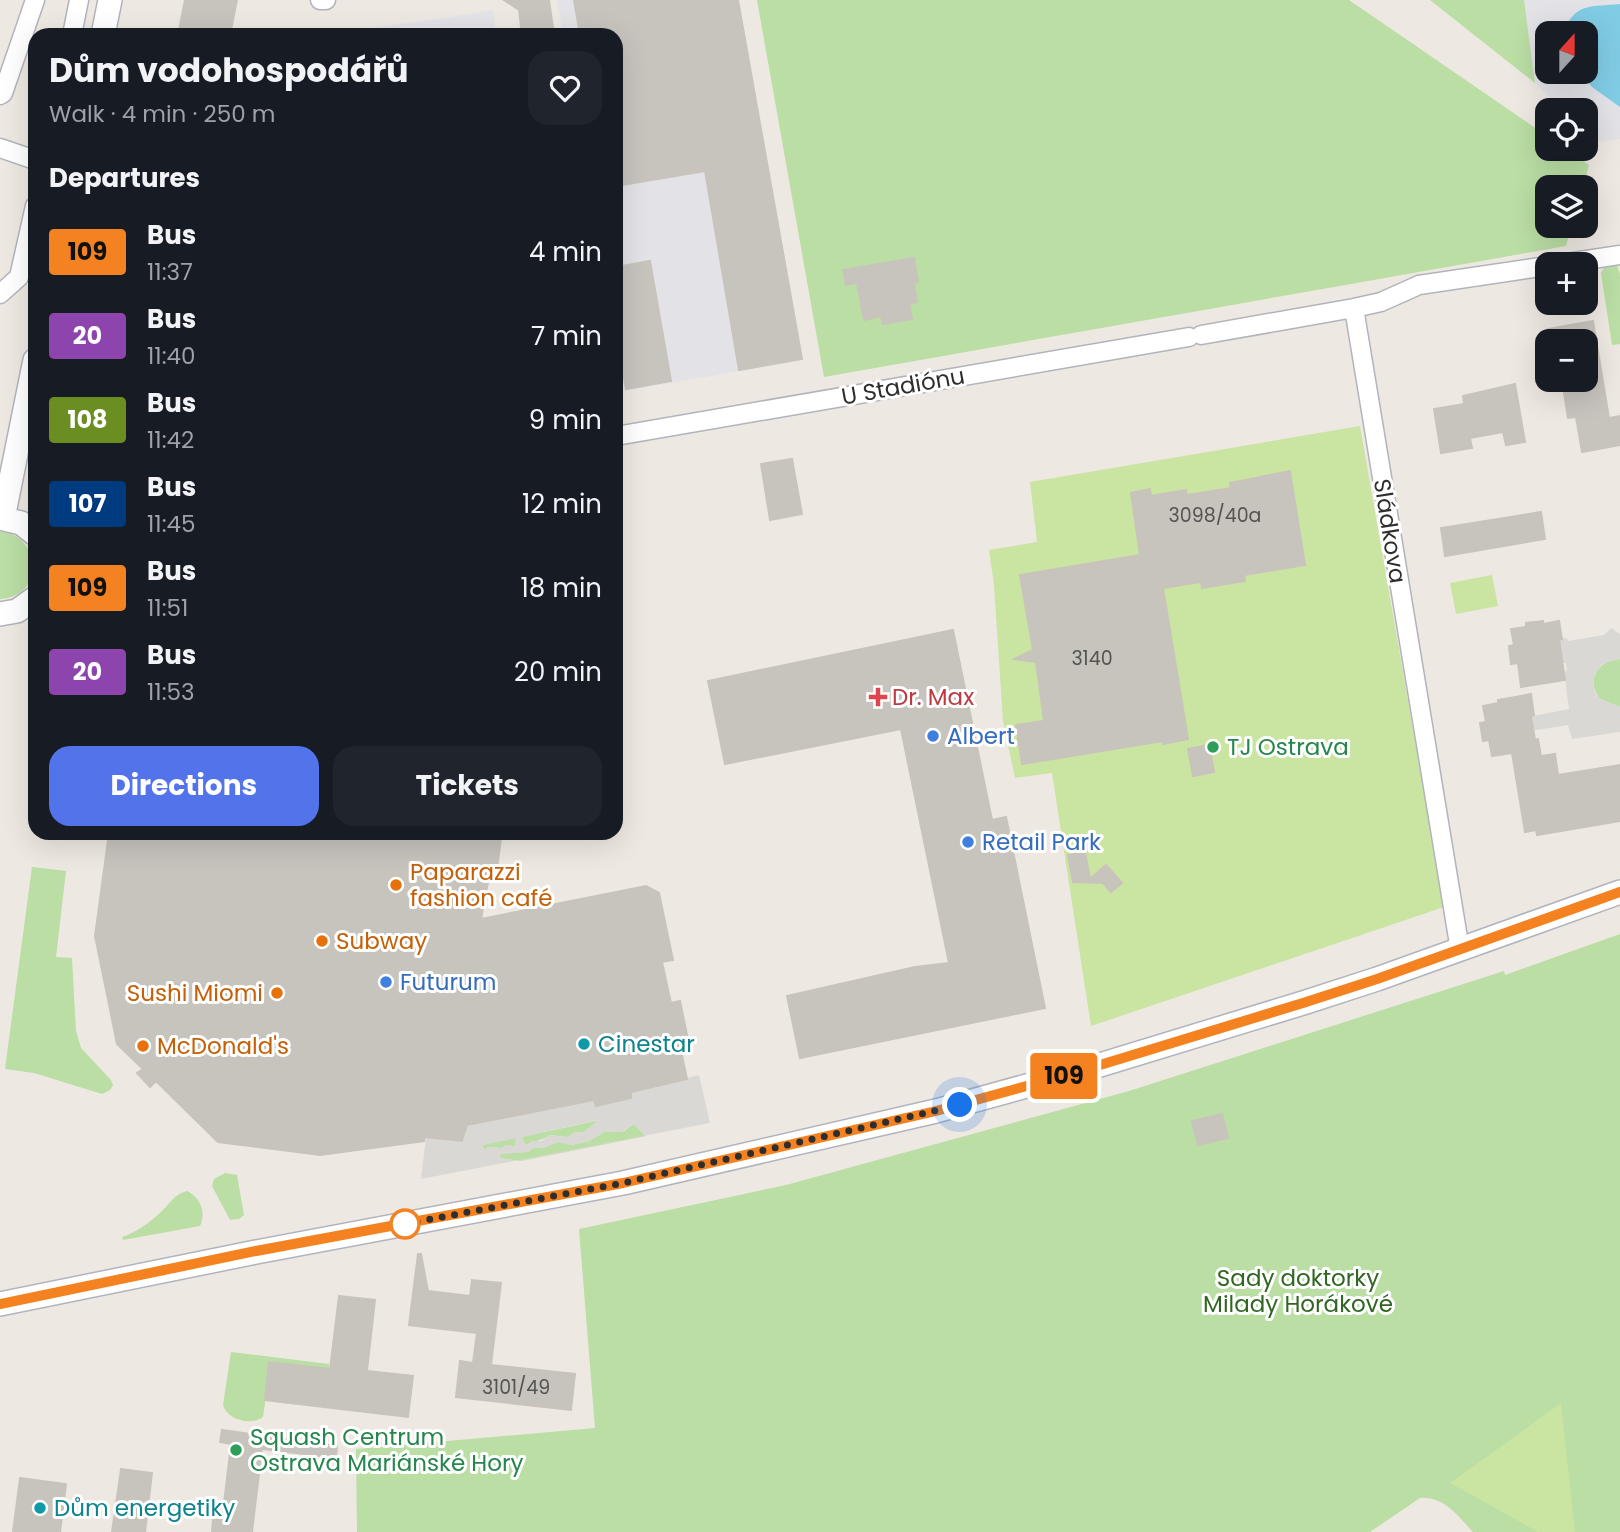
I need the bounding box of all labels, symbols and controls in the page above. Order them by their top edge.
north arrow [1535,21,1598,84]
map controls [1535,21,1598,392]
text: Dům vodohospodářů [49,47,409,94]
button: heart [528,51,602,125]
text: Walk · 4 min · 250 m [49,98,275,130]
button: locate [1535,98,1598,161]
text: Departures [49,160,200,196]
button: layers [1535,175,1598,238]
text: Bus [147,217,196,253]
text: 4 min [529,234,602,270]
text: 109 [68,235,107,268]
button: + [1535,252,1598,315]
text: 11:37 [147,256,193,288]
text: Bus [147,301,196,337]
text: 7 min [531,318,602,354]
text: 20 [73,319,102,352]
button: − [1535,329,1598,392]
text: 11:40 [147,340,196,372]
street label: U Stadiónu [839,359,967,413]
text: Bus [147,385,196,421]
text: 9 min [529,402,602,438]
text: 108 [67,403,108,436]
text: 11:42 [147,424,194,456]
text: Bus [147,469,196,505]
street label: Sládkova [1366,477,1414,585]
text: 12 min [522,486,602,522]
text: 107 [69,487,106,520]
house number: 3098/40a [1169,502,1261,529]
text: 11:45 [147,508,196,540]
text: Bus [147,553,196,589]
text: 18 min [521,570,602,606]
text: 109 [68,571,107,604]
text: 11:51 [147,592,188,624]
text: Bus [147,637,196,673]
house number: 3140 [1071,645,1113,672]
text: 20 min [514,654,602,690]
text: 20 [73,655,102,688]
text: 11:53 [147,676,195,708]
place label: Dr. Max [892,681,974,713]
marker: Dr. Max [870,689,886,705]
place label: Albert [947,720,1015,752]
marker: Albert [925,728,941,744]
place label: TJ Ostrava [1227,731,1349,763]
marker: TJ Ostrava [1205,739,1221,755]
button: Directions [49,746,319,826]
button: Tickets [333,746,602,826]
place label: Retail Park [982,826,1101,858]
marker: Retail Park [960,834,976,850]
place label: Paparazzi fashion café [410,856,552,914]
marker: Paparazzi fashion café [388,877,404,893]
place label: Subway [336,925,427,957]
marker: Subway [314,933,330,949]
place label: Futurum [400,966,496,998]
marker: Futurum [378,974,394,990]
place label: Sushi Miomi [127,977,263,1009]
marker: Sushi Miomi [269,985,285,1001]
place label: Cinestar [598,1028,695,1060]
place label: McDonald's [157,1030,289,1062]
marker: Cinestar [576,1036,592,1052]
marker: McDonald's [135,1038,151,1054]
line badge: 109 [1024,1053,1104,1099]
text: 109 [1044,1059,1084,1092]
your location [942,1087,977,1122]
unlabelled marker [390,1209,420,1239]
park label: Sady doktorky Milady Horákové [1203,1262,1393,1320]
house number: 3101/49 [482,1374,550,1401]
place label: Squash Centrum Ostrava Mariánské Hory [250,1421,523,1479]
marker: Squash Centrum Ostrava Mariánské Hory [228,1442,244,1458]
place label: Dům energetiky [54,1492,235,1524]
marker: Dům energetiky [32,1500,48,1516]

